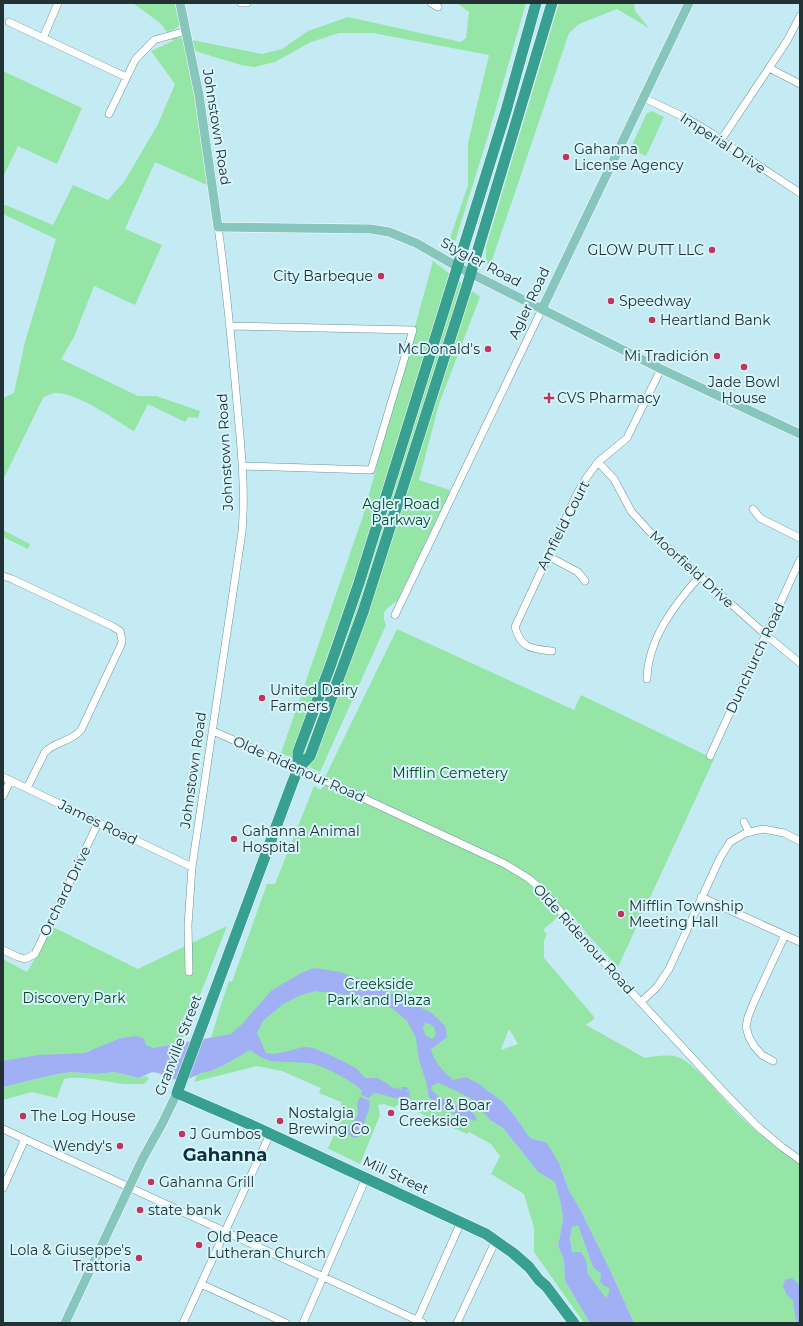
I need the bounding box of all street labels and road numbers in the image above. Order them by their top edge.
street label: Johnstown Road [199,67,235,186]
street label: Imperial Drive [677,109,769,177]
street label: Stygler Road [438,233,524,291]
street label: Agler Road [504,264,554,342]
street label: Johnstown Road [213,393,237,512]
street label: Amfield Court [533,477,593,573]
street label: Moorfield Drive [646,526,738,612]
street label: Dunchurch Road [721,600,789,716]
street label: Johnstown Road [176,711,210,830]
street label: Olde Ridenour Road [230,732,368,806]
street label: James Road [55,795,140,849]
street label: Orchard Drive [35,843,95,939]
street label: Olde Ridenour Road [530,880,638,998]
street label: Granville Street [150,992,206,1098]
street label: Mill Street [360,1152,432,1198]

